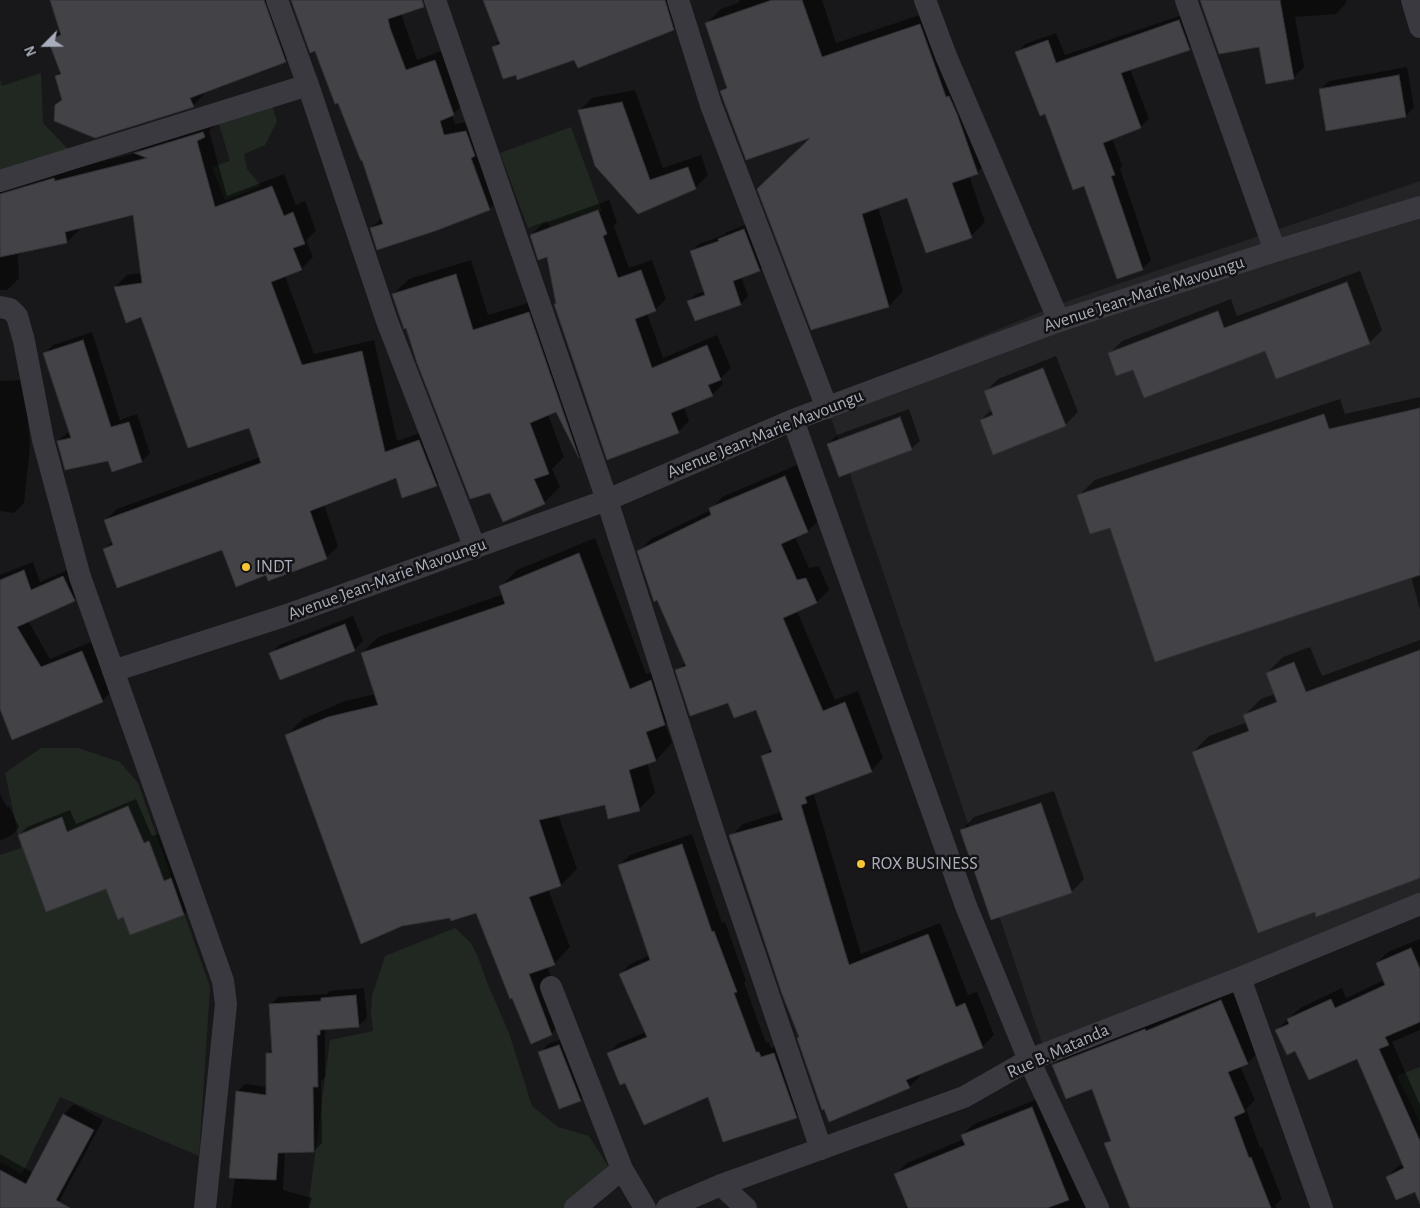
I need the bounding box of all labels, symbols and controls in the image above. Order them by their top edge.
north arrow [20,20,70,70]
text: N [23,44,40,58]
street label: Avenue Jean-Marie Mavoungu [1041,251,1247,337]
street label: Avenue Jean-Marie Mavoungu [664,385,866,483]
street label: Avenue Jean-Marie Mavoungu [285,533,489,625]
place label: INDT [256,556,293,578]
marker: INDT [240,561,252,573]
place label: ROX BUSINESS [871,853,978,875]
marker: ROX BUSINESS [855,858,867,870]
street label: Rue B. Matanda [1004,1019,1112,1083]

